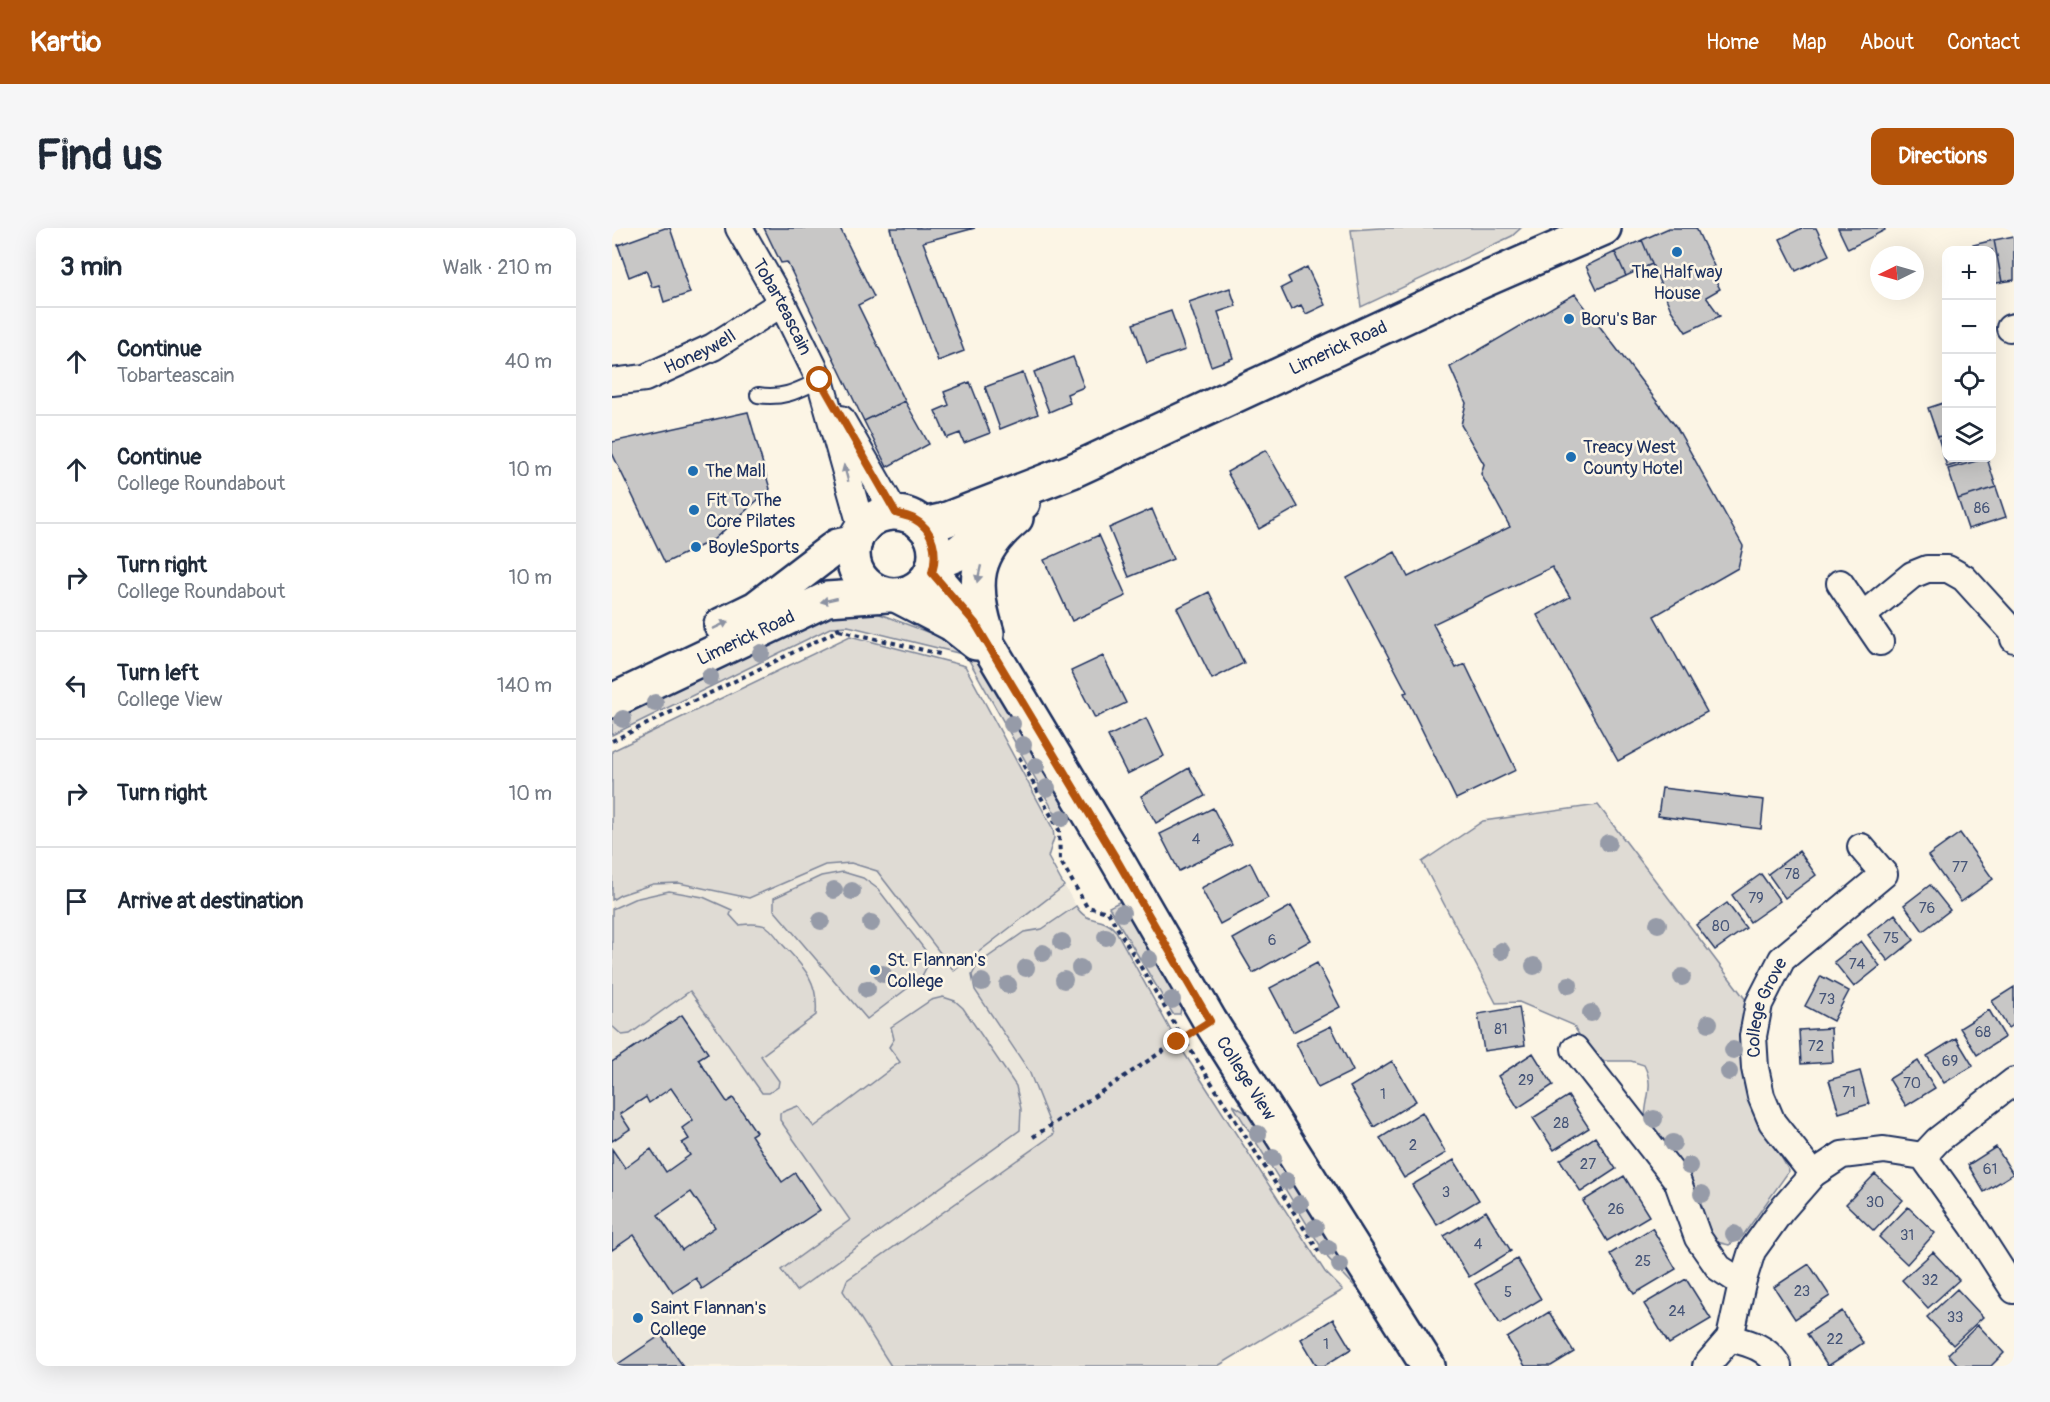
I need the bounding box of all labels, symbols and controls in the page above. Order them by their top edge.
text: Kartio [30,25,101,60]
text: Home [1706,29,1759,56]
text: Map [1792,29,1827,56]
text: About [1860,29,1914,56]
text: Contact [1947,29,2020,56]
button: Directions [1871,128,2014,185]
text: Find us [36,130,162,182]
marker: The Halfway House [1670,245,1684,259]
north arrow [1870,246,1924,300]
map controls [1942,246,1996,462]
button: + [1942,246,1996,300]
text: 3 min [60,251,122,283]
street label: Tobarteascain [747,254,817,359]
text: Walk · 210 m [443,255,552,280]
place label: The Halfway House [1632,261,1723,305]
button: − [1942,300,1996,354]
place label: Boru's Bar [1581,308,1657,331]
marker: Boru's Bar [1562,312,1576,326]
street label: Limerick Road [1285,315,1391,380]
street label: Honeywell [660,324,740,379]
text: Continue [117,335,201,363]
icon: ahead [60,345,93,378]
text: 40 m [505,349,552,374]
button: locate [1942,354,1996,408]
text: Tobarteascain [117,363,235,388]
route start [806,366,832,392]
button: layers [1942,408,1996,462]
place label: Treacy West County Hotel [1583,436,1683,480]
text: Continue [117,443,201,471]
marker: Treacy West County Hotel [1564,450,1578,464]
icon: ahead [60,453,93,486]
text: 10 m [508,457,552,482]
place label: The Mall [705,460,766,483]
marker: The Mall [686,464,700,478]
one-way arrow [841,464,850,482]
text: College Roundabout [117,471,285,496]
place label: Fit To The Core Pilates [706,489,795,533]
house number: 86 [1974,499,1990,518]
marker: Fit To The Core Pilates [687,503,701,517]
place label: BoyleSports [708,536,799,559]
marker: BoyleSports [689,540,703,554]
text: Turn right [117,551,207,579]
icon: right [60,561,93,594]
text: 10 m [508,565,552,590]
one-way arrow [974,565,983,584]
text: College Roundabout [117,579,285,604]
one-way arrow [820,596,838,606]
street label: Limerick Road [693,605,798,671]
one-way arrow [713,621,730,630]
text: Turn left [117,659,199,687]
icon: left [60,669,93,702]
text: 140 m [497,673,552,698]
text: College View [117,687,223,712]
icon: right [60,777,93,810]
text: Turn right [117,779,207,807]
text: 10 m [508,781,552,806]
house number: 4 [1192,830,1201,849]
house number: 77 [1952,858,1968,877]
house number: 78 [1784,865,1800,884]
icon: arrive [60,885,93,918]
text: Arrive at destination [117,887,303,915]
house number: 79 [1748,889,1764,908]
house number: 76 [1919,899,1935,918]
house number: 80 [1712,917,1730,936]
house number: 75 [1883,929,1899,948]
house number: 6 [1268,931,1276,950]
place label: St. Flannan's College [887,949,986,993]
street label: College Grove [1742,954,1792,1058]
house number: 74 [1849,955,1866,974]
marker: St. Flannan's College [868,963,882,977]
house number: 73 [1819,990,1835,1009]
house number: 81 [1494,1020,1508,1039]
house number: 68 [1975,1023,1992,1042]
route end [1163,1028,1189,1054]
street label: College View [1211,1032,1281,1125]
house number: 72 [1808,1037,1824,1056]
house number: 69 [1942,1052,1958,1071]
house number: 29 [1518,1071,1534,1090]
house number: 70 [1903,1074,1921,1093]
house number: 71 [1842,1083,1856,1102]
house number: 1 [1380,1085,1386,1104]
house number: 28 [1553,1114,1569,1133]
house number: 2 [1409,1136,1417,1155]
house number: 27 [1580,1155,1596,1174]
house number: 61 [1983,1160,1997,1179]
house number: 3 [1442,1183,1450,1202]
house number: 30 [1866,1193,1884,1212]
house number: 26 [1607,1200,1625,1219]
house number: 31 [1900,1226,1914,1245]
house number: 4 [1474,1235,1483,1254]
house number: 25 [1635,1252,1651,1271]
house number: 32 [1922,1271,1938,1290]
house number: 23 [1794,1282,1810,1301]
house number: 5 [1504,1283,1512,1302]
place label: Saint Flannan's College [650,1297,766,1341]
house number: 24 [1668,1302,1686,1321]
house number: 33 [1947,1308,1963,1327]
marker: Saint Flannan's College [631,1311,645,1325]
house number: 22 [1827,1330,1843,1349]
house number: 1 [1323,1335,1329,1354]

